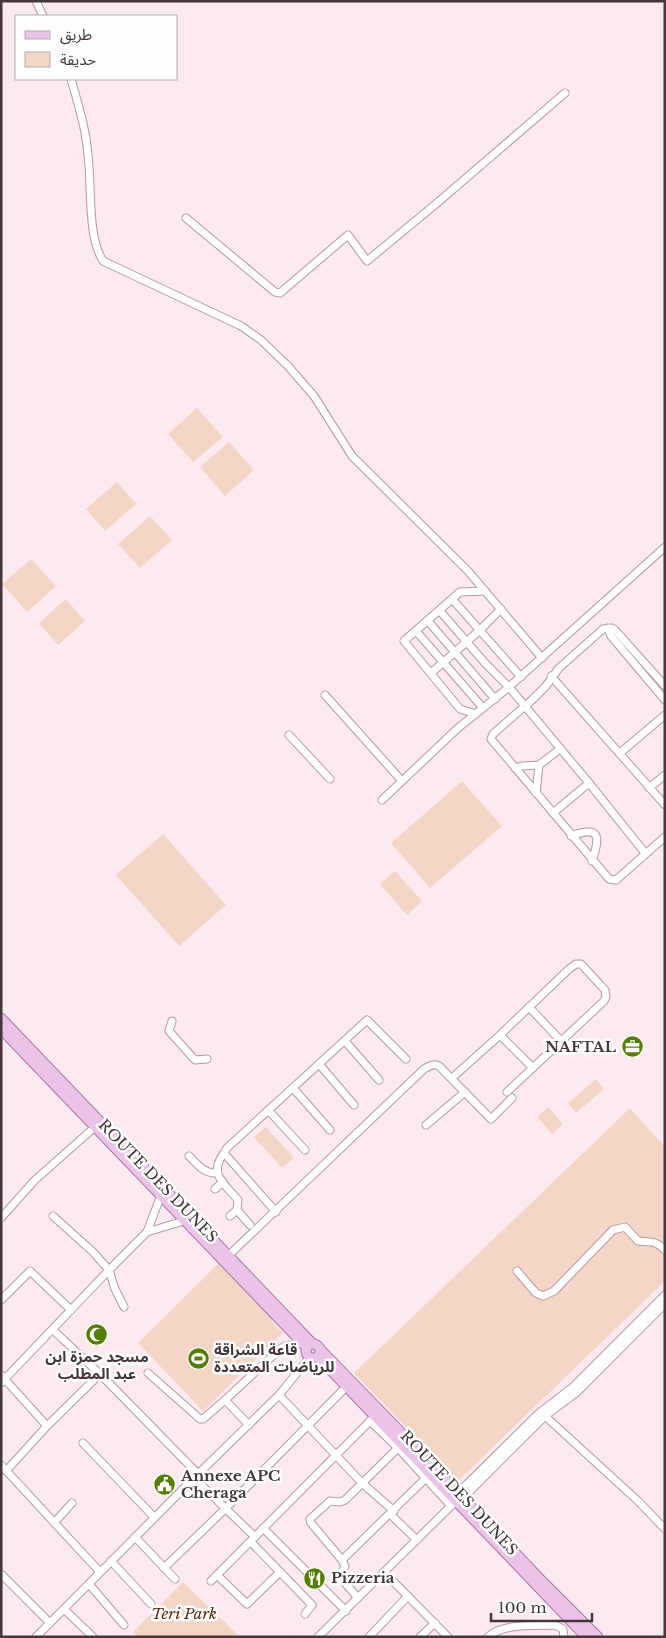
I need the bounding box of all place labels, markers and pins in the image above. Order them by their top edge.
office icon: NAFTAL [620,1035,644,1059]
place label: NAFTAL [545,1037,617,1056]
mosque icon: مسجد حمزة ابن عبد المطلب [85,1322,109,1346]
place label: قاعة الشراقة للرياضات المتعددة [214,1340,335,1376]
place label: مسجد حمزة ابن عبد المطلب [45,1347,149,1383]
sports icon: قاعة الشراقة للرياضات المتعددة [186,1347,210,1371]
place label: Annexe APC Cheraga [180,1466,280,1502]
public building icon: Annexe APC Cheraga [153,1473,177,1497]
restaurant icon: Pizzeria [303,1566,327,1590]
place label: Pizzeria [331,1568,395,1587]

